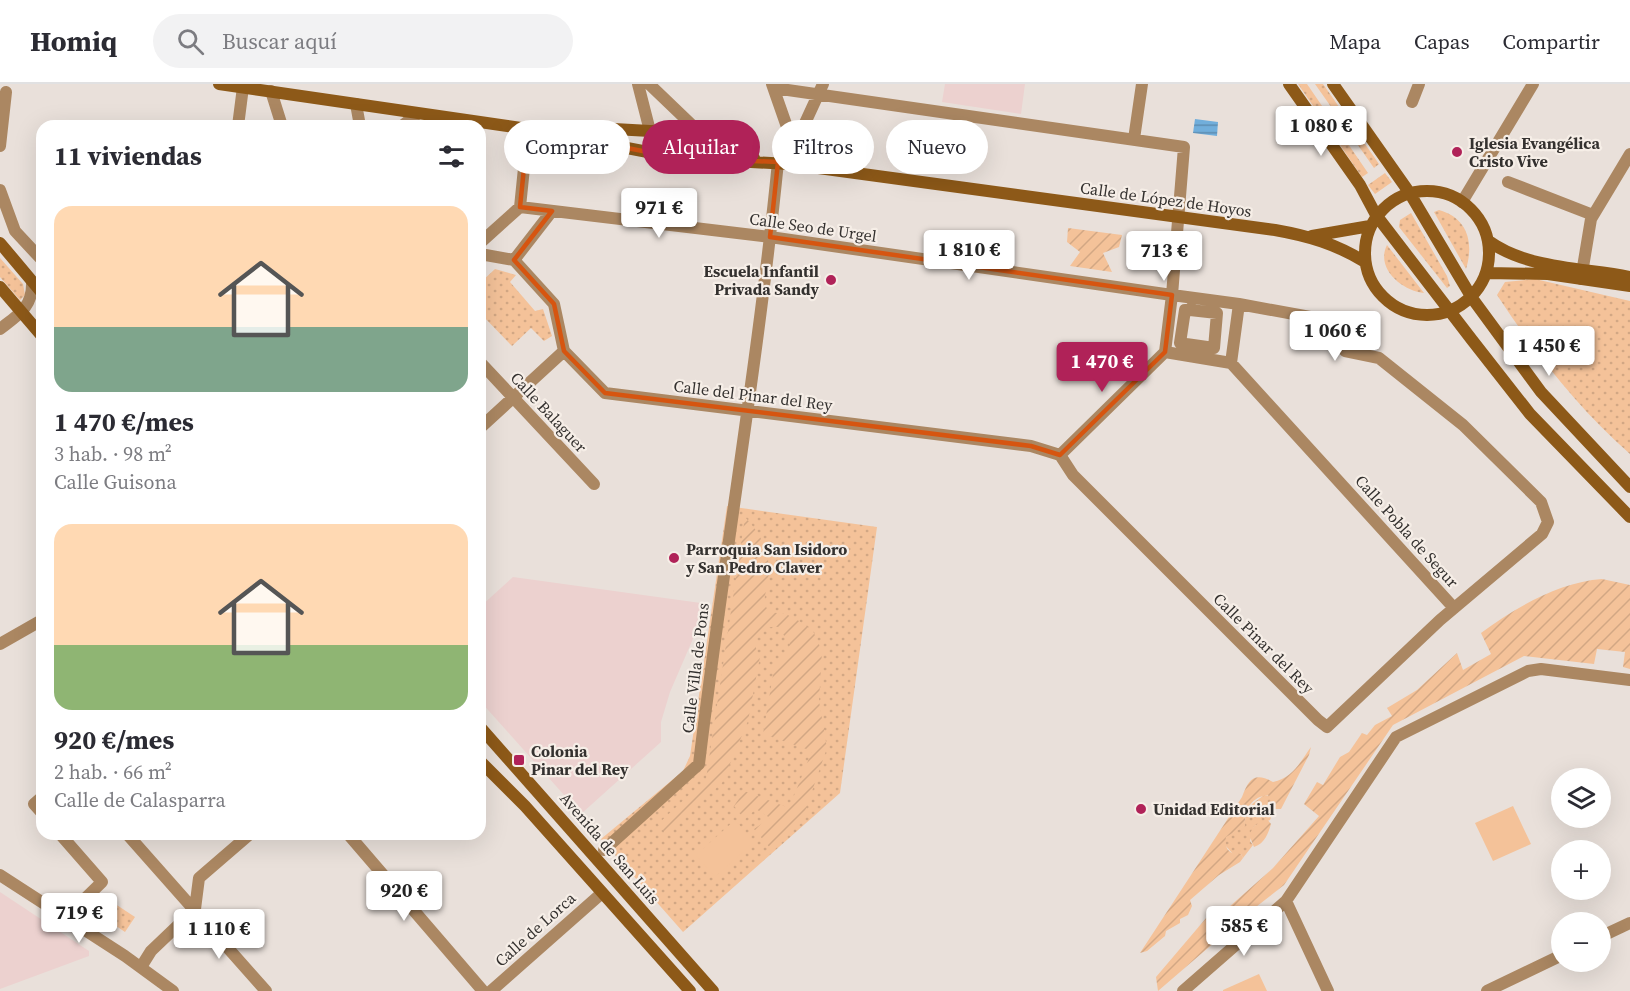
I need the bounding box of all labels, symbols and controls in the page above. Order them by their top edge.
search box [153,14,573,68]
text: Homiq [30,22,117,60]
icon: search [174,25,207,58]
text: Buscar aquí [222,26,337,56]
text: Mapa [1329,27,1381,56]
text: Capas [1414,27,1470,56]
text: Compartir [1503,27,1600,56]
pin: 1 080 € [1266,106,1376,157]
text: 1 080 € [1290,111,1352,139]
chip: Comprar [504,120,630,174]
chip: Alquilar [642,120,760,174]
chip: Filtros [772,120,874,174]
chip: Nuevo [886,120,988,174]
place label: Iglesia Evangélica Cristo Vive [1469,132,1600,172]
text: 11 viviendas [54,138,202,174]
icon: filters [435,140,468,173]
marker: Iglesia Evangélica Cristo Vive [1450,145,1464,159]
street label: Calle de López de Hoyos [1079,176,1253,222]
pin: 971 € [617,188,701,239]
text: 971 € [635,193,683,221]
street label: Calle Seo de Urgel [748,207,878,247]
pin: 1 810 € [914,230,1024,281]
pin: 713 € [1122,231,1206,282]
text: 1 810 € [938,235,1000,263]
text: 713 € [1140,236,1188,264]
icon: home [207,245,315,353]
place label: Escuela Infantil Privada Sandy [703,260,819,300]
marker: Escuela Infantil Privada Sandy [824,273,838,287]
pin: 1 060 € [1280,311,1390,362]
text: 1 060 € [1304,316,1366,344]
pin: 1 450 € [1494,326,1604,377]
text: 1 450 € [1518,331,1580,359]
pin: 1 470 € [1047,342,1157,393]
text: 1 470 € [1071,347,1133,375]
street label: Calle Balaguer [506,367,592,457]
street label: Calle del Pinar del Rey [672,374,834,416]
text: 1 470 €/mes [54,404,194,440]
text: 3 hab. · 98 m² [54,440,172,468]
text: Calle Guisona [54,468,177,496]
street label: Calle Pobla de Segur [1350,470,1464,592]
place label: Parroquia San Isidoro y San Pedro Claver [685,538,847,578]
marker: Parroquia San Isidoro y San Pedro Claver [667,551,681,565]
icon: home [207,563,315,671]
street label: Calle Pinar del Rey [1209,588,1320,699]
street label: Calle Villa de Pons [676,602,714,734]
text: 920 €/mes [54,722,174,758]
place label: Colonia Pinar del Rey [531,740,629,780]
marker: Colonia Pinar del Rey [512,753,526,767]
text: 2 hab. · 66 m² [54,758,172,786]
map controls [1551,768,1611,972]
button: layers [1551,768,1611,828]
text: Calle de Calasparra [54,786,226,814]
street label: Avenida de San Luis [555,787,665,909]
place label: Unidad Editorial [1153,798,1275,820]
marker: Unidad Editorial [1134,802,1148,816]
button: + [1551,840,1611,900]
pin: 920 € [362,871,446,922]
text: 920 € [380,876,428,904]
street label: Calle de Lorca [490,886,581,971]
pin: 719 € [37,893,121,944]
text: 719 € [55,898,103,926]
pin: 585 € [1202,906,1286,957]
pin: 1 110 € [164,909,274,960]
text: 585 € [1220,911,1268,939]
button: − [1551,912,1611,972]
text: 1 110 € [188,914,250,942]

